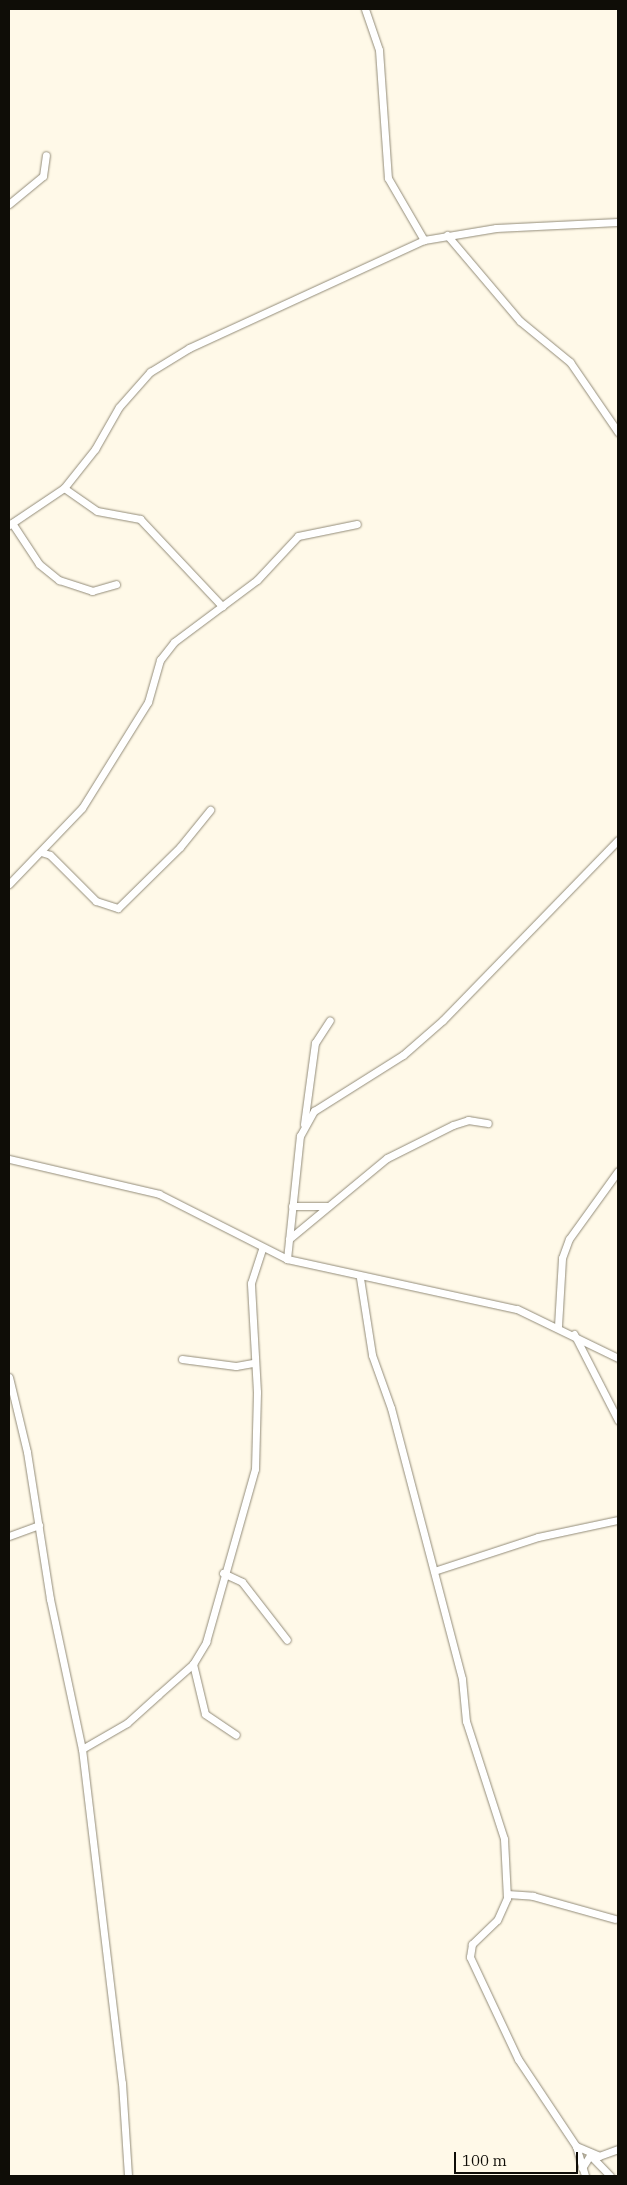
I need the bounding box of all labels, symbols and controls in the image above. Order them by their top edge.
scale bar [457,2142,581,2174]
text: 100 m [462,2151,507,2170]

